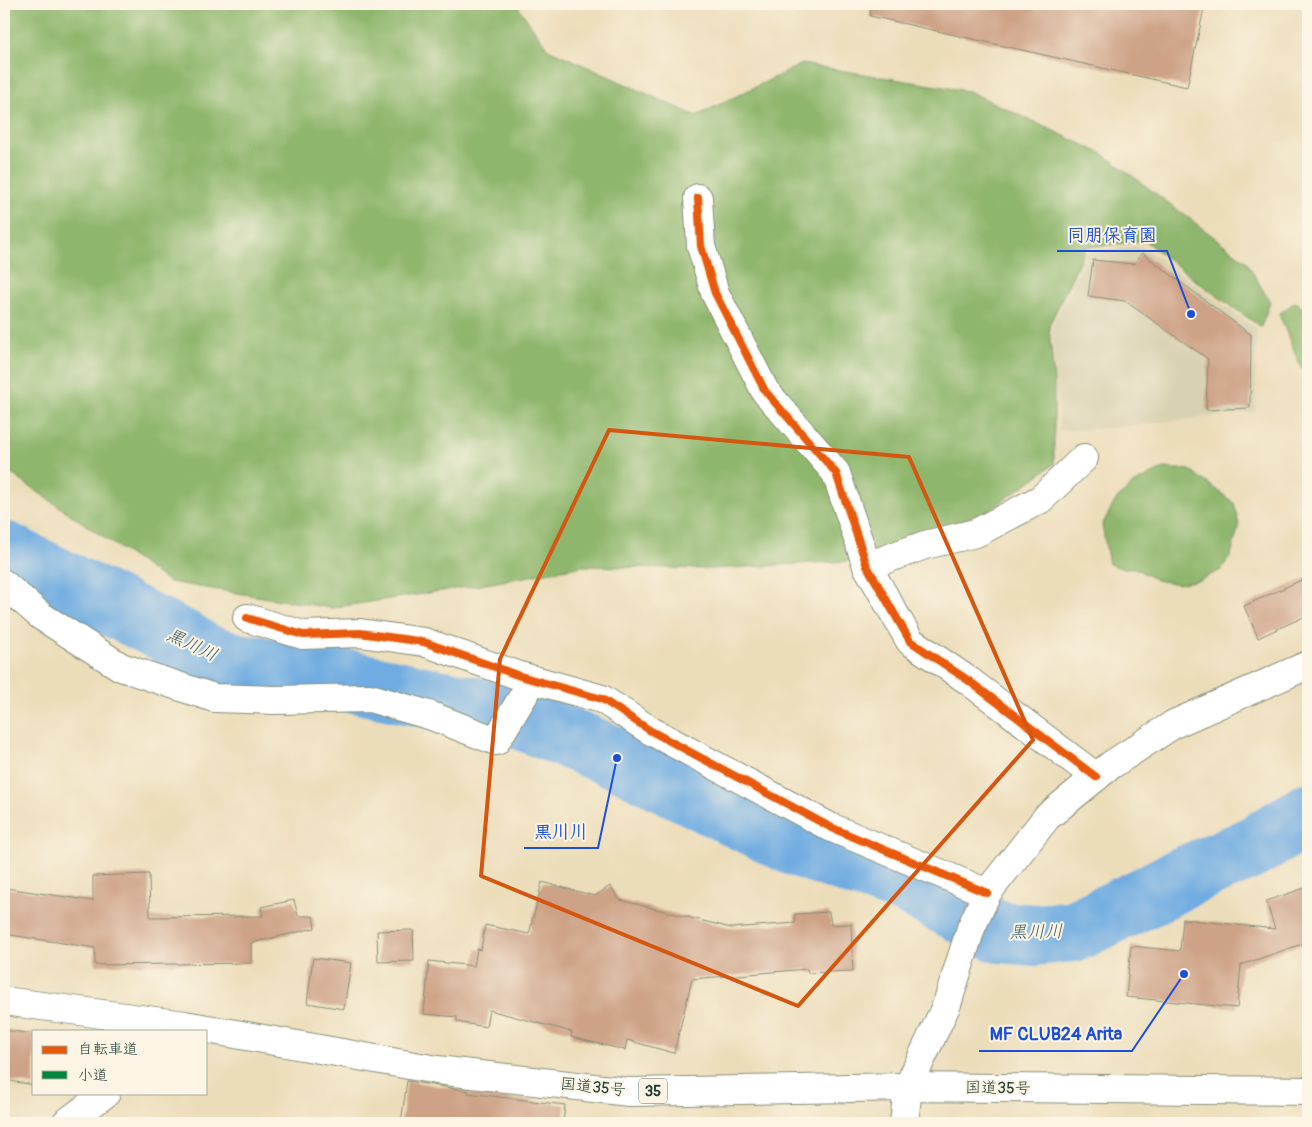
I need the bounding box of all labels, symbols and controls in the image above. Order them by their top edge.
callout: 同朋保育園 [1057,218,1167,251]
text: 同朋保育園 [1067,224,1157,247]
water label: 黒川川 [163,623,221,667]
callout: 黒川川 [524,815,598,848]
text: 黒川川 [534,821,588,844]
water label: 黒川川 [1009,920,1063,944]
callout: MF CLUB24 Arita [979,1018,1132,1051]
text: MF CLUB24 Arita [990,1023,1123,1046]
legend [32,1030,208,1094]
text: 自転車道 [78,1040,138,1059]
text: 小道 [78,1066,108,1085]
street label: 国道35号 [559,1074,627,1100]
street label: 国道35号 [965,1077,1031,1099]
road number: 35 [639,1078,667,1104]

